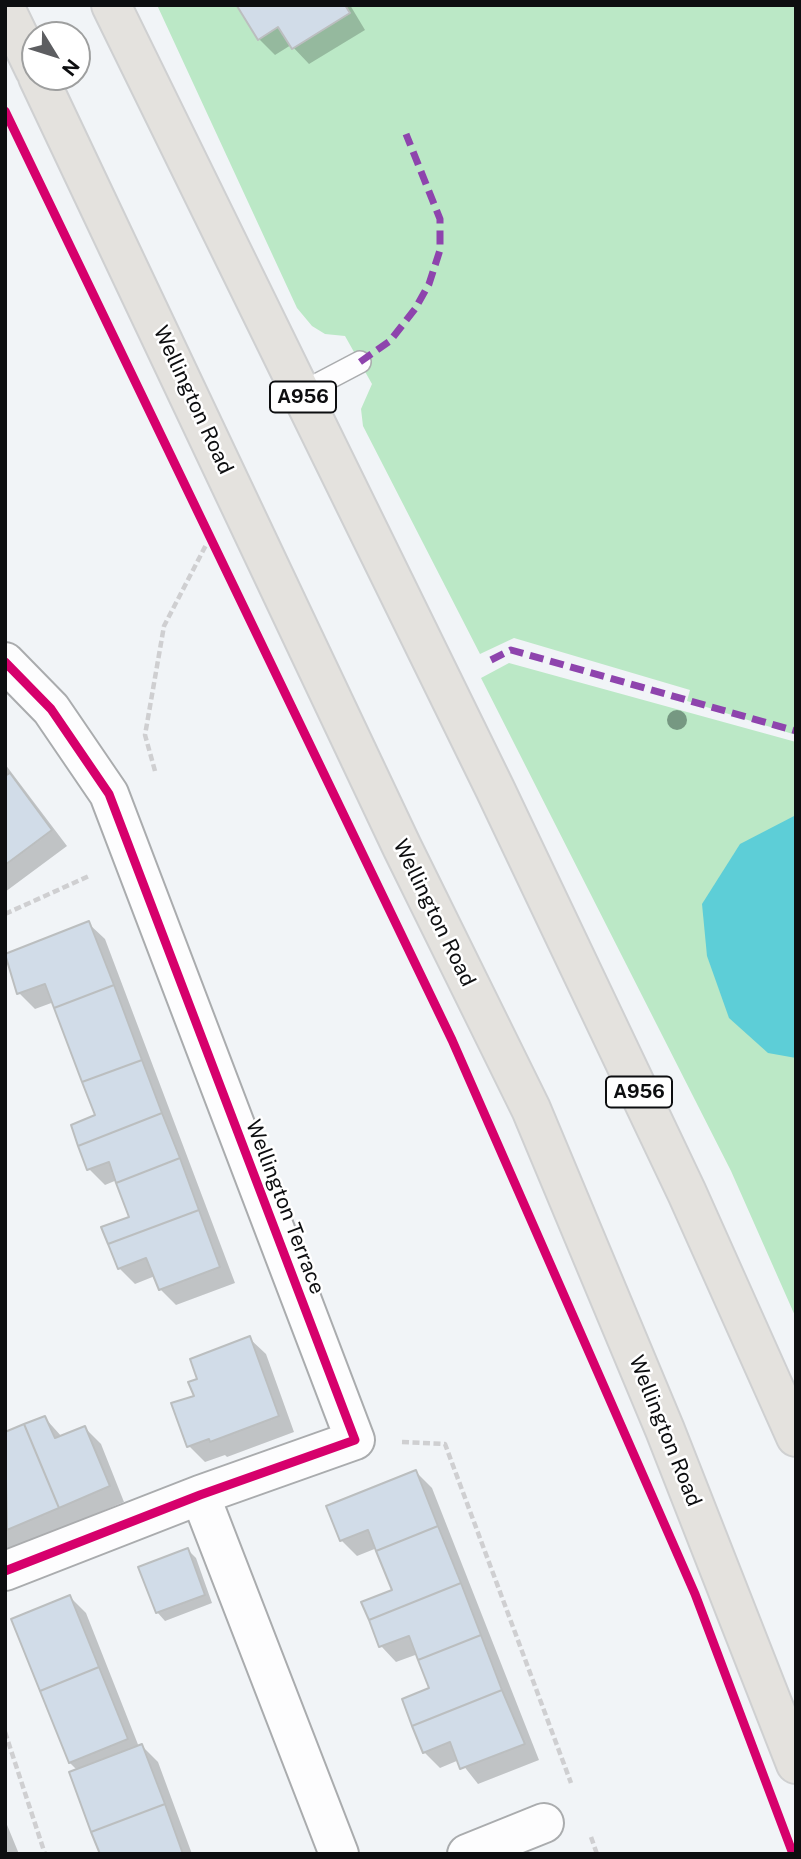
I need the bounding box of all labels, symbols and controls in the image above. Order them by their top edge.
north arrow [21,21,91,91]
text: N [58,55,84,80]
street label: Wellington Road [148,322,238,478]
road number: A956 [270,382,336,412]
street label: Wellington Road [387,835,481,991]
road number: A956 [606,1076,672,1108]
street label: Wellington Terrace [240,1116,330,1298]
street label: Wellington Road [623,1352,707,1510]

